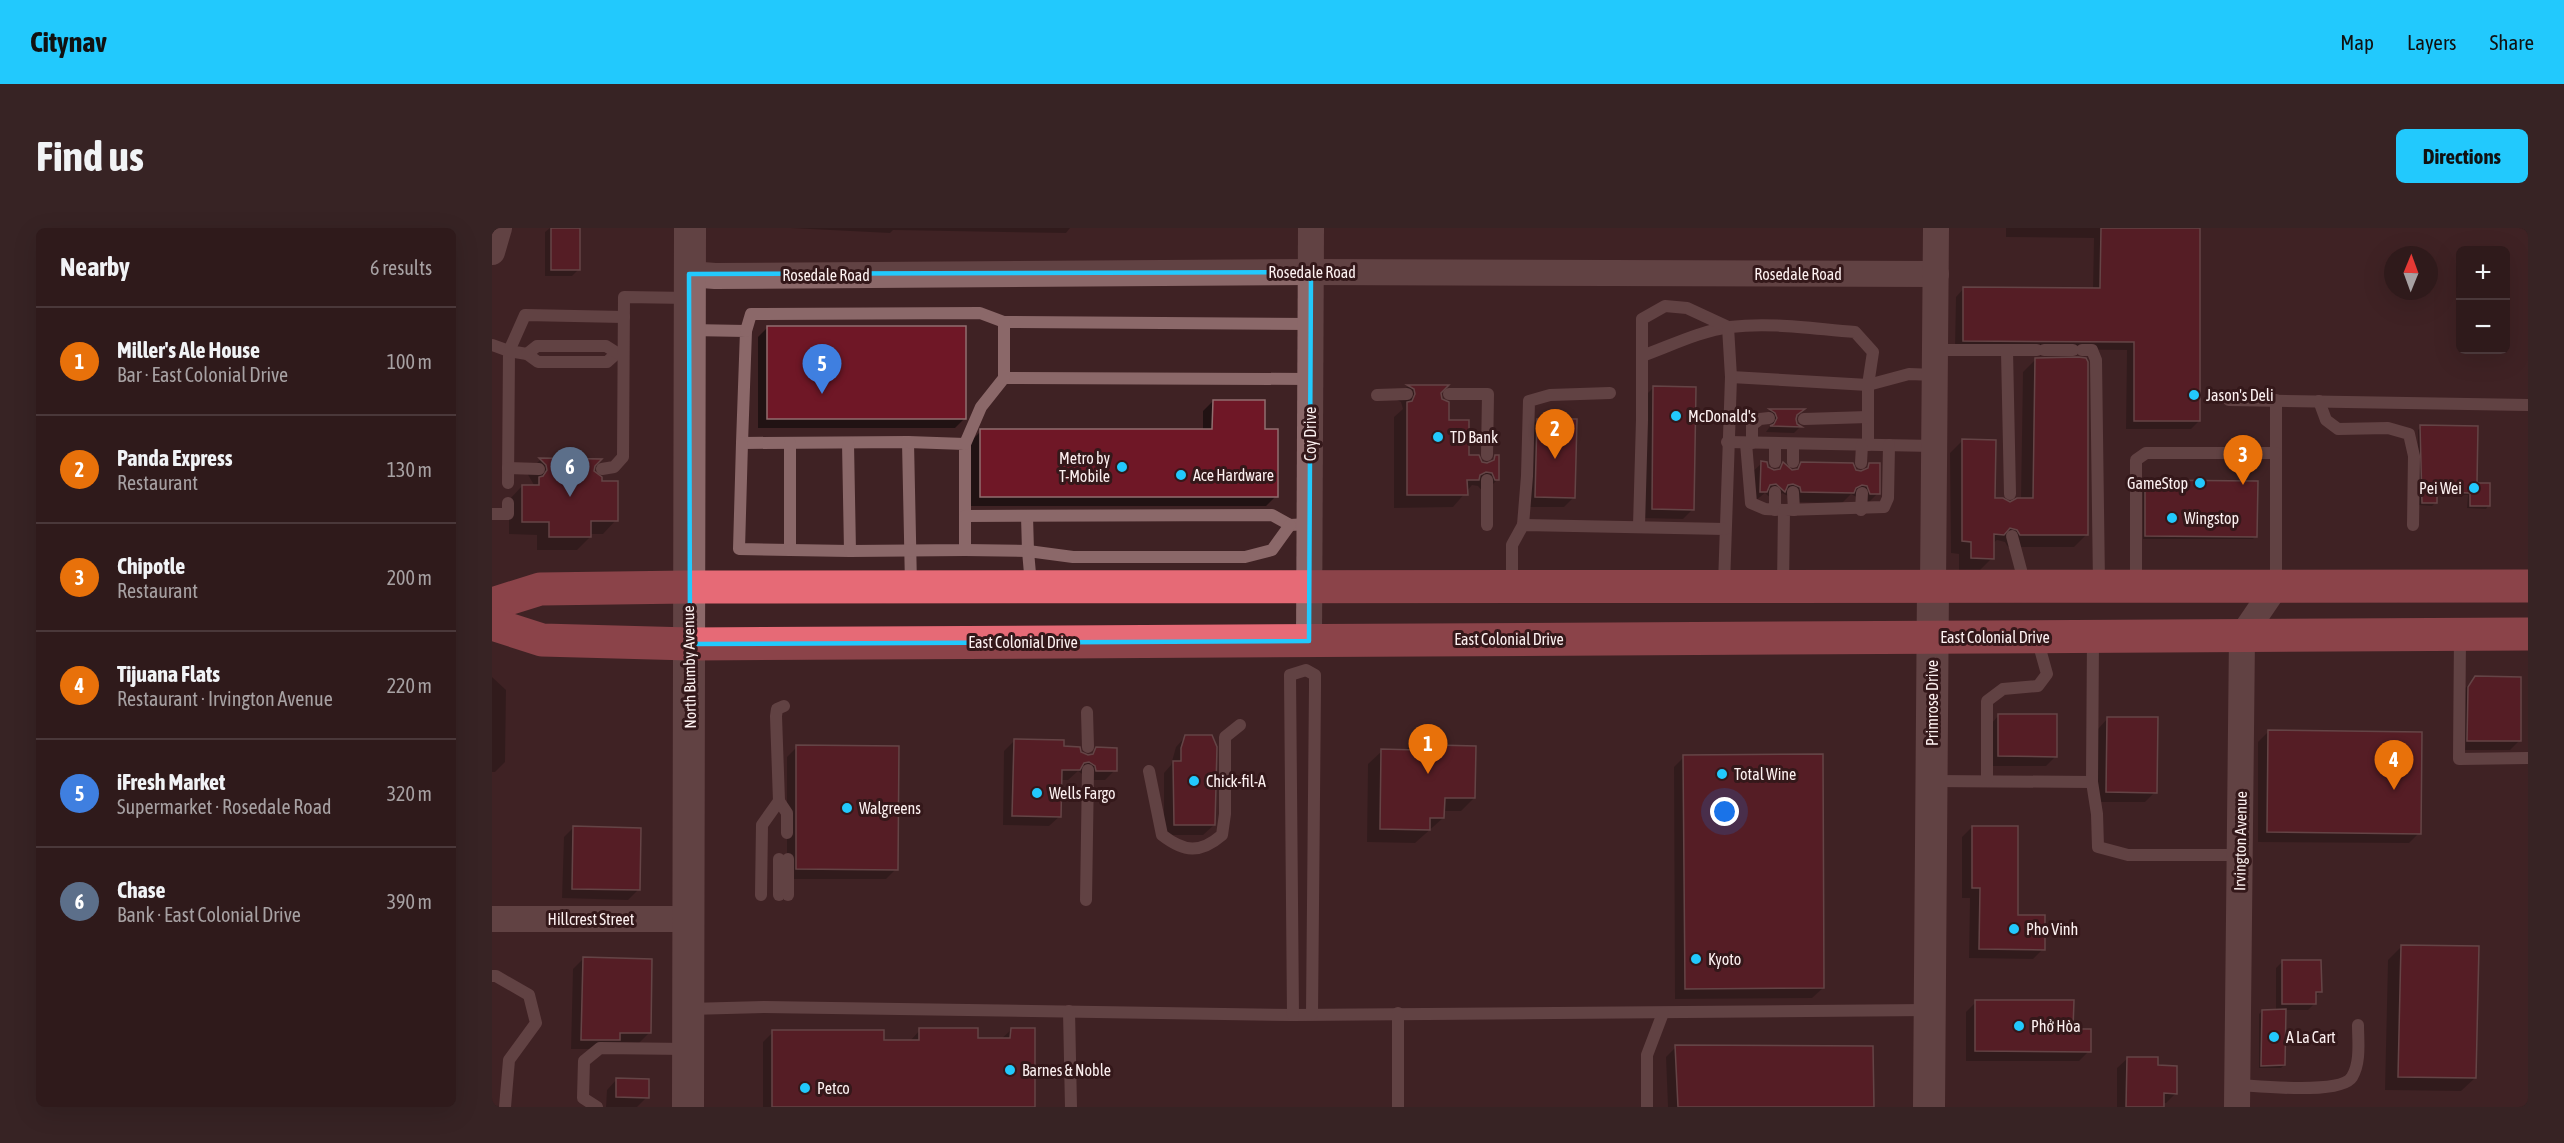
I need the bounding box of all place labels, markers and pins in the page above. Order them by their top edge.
pin: 5 [802,344,842,394]
place label: Jason's Deli [2206,386,2274,404]
marker: Jason's Deli [2187,388,2201,402]
place label: McDonald's [1688,407,1757,425]
marker: McDonald's [1669,409,1683,423]
pin: 2 [1536,410,1574,459]
place label: TD Bank [1450,428,1498,446]
marker: TD Bank [1431,430,1445,444]
pin: 3 [2224,436,2262,485]
pin: 6 [550,448,590,497]
place label: Metro by T-Mobile [1059,449,1110,485]
marker: Metro by T-Mobile [1115,460,1129,474]
place label: Ace Hardware [1193,466,1274,484]
marker: Ace Hardware [1174,468,1188,482]
place label: GameStop [2127,474,2188,493]
marker: GameStop [2193,476,2207,490]
place label: Pei Wei [2419,479,2462,497]
marker: Pei Wei [2467,481,2481,495]
place label: Wingstop [2184,509,2239,528]
marker: Wingstop [2165,511,2179,525]
pin: 1 [1408,724,1448,774]
pin: 4 [2374,740,2414,790]
place label: Total Wine [1734,765,1796,783]
marker: Total Wine [1715,767,1729,781]
place label: Chick-fil-A [1206,772,1266,790]
marker: Chick-fil-A [1187,774,1201,788]
place label: Wells Fargo [1049,784,1116,803]
marker: Wells Fargo [1030,786,1044,800]
place label: Walgreens [859,799,921,818]
marker: Walgreens [840,801,854,815]
place label: Pho Vinh [2026,920,2078,938]
marker: Pho Vinh [2007,922,2021,936]
place label: Kyoto [1708,950,1741,969]
marker: Kyoto [1689,952,1703,966]
place label: Phở Hòa [2031,1017,2081,1035]
marker: Phở Hòa [2012,1019,2026,1033]
place label: A La Cart [2286,1028,2336,1046]
marker: A La Cart [2267,1030,2281,1044]
place label: Barnes & Noble [1022,1061,1111,1079]
marker: Barnes & Noble [1003,1063,1017,1077]
place label: Petco [817,1079,850,1097]
marker: Petco [798,1081,812,1095]

